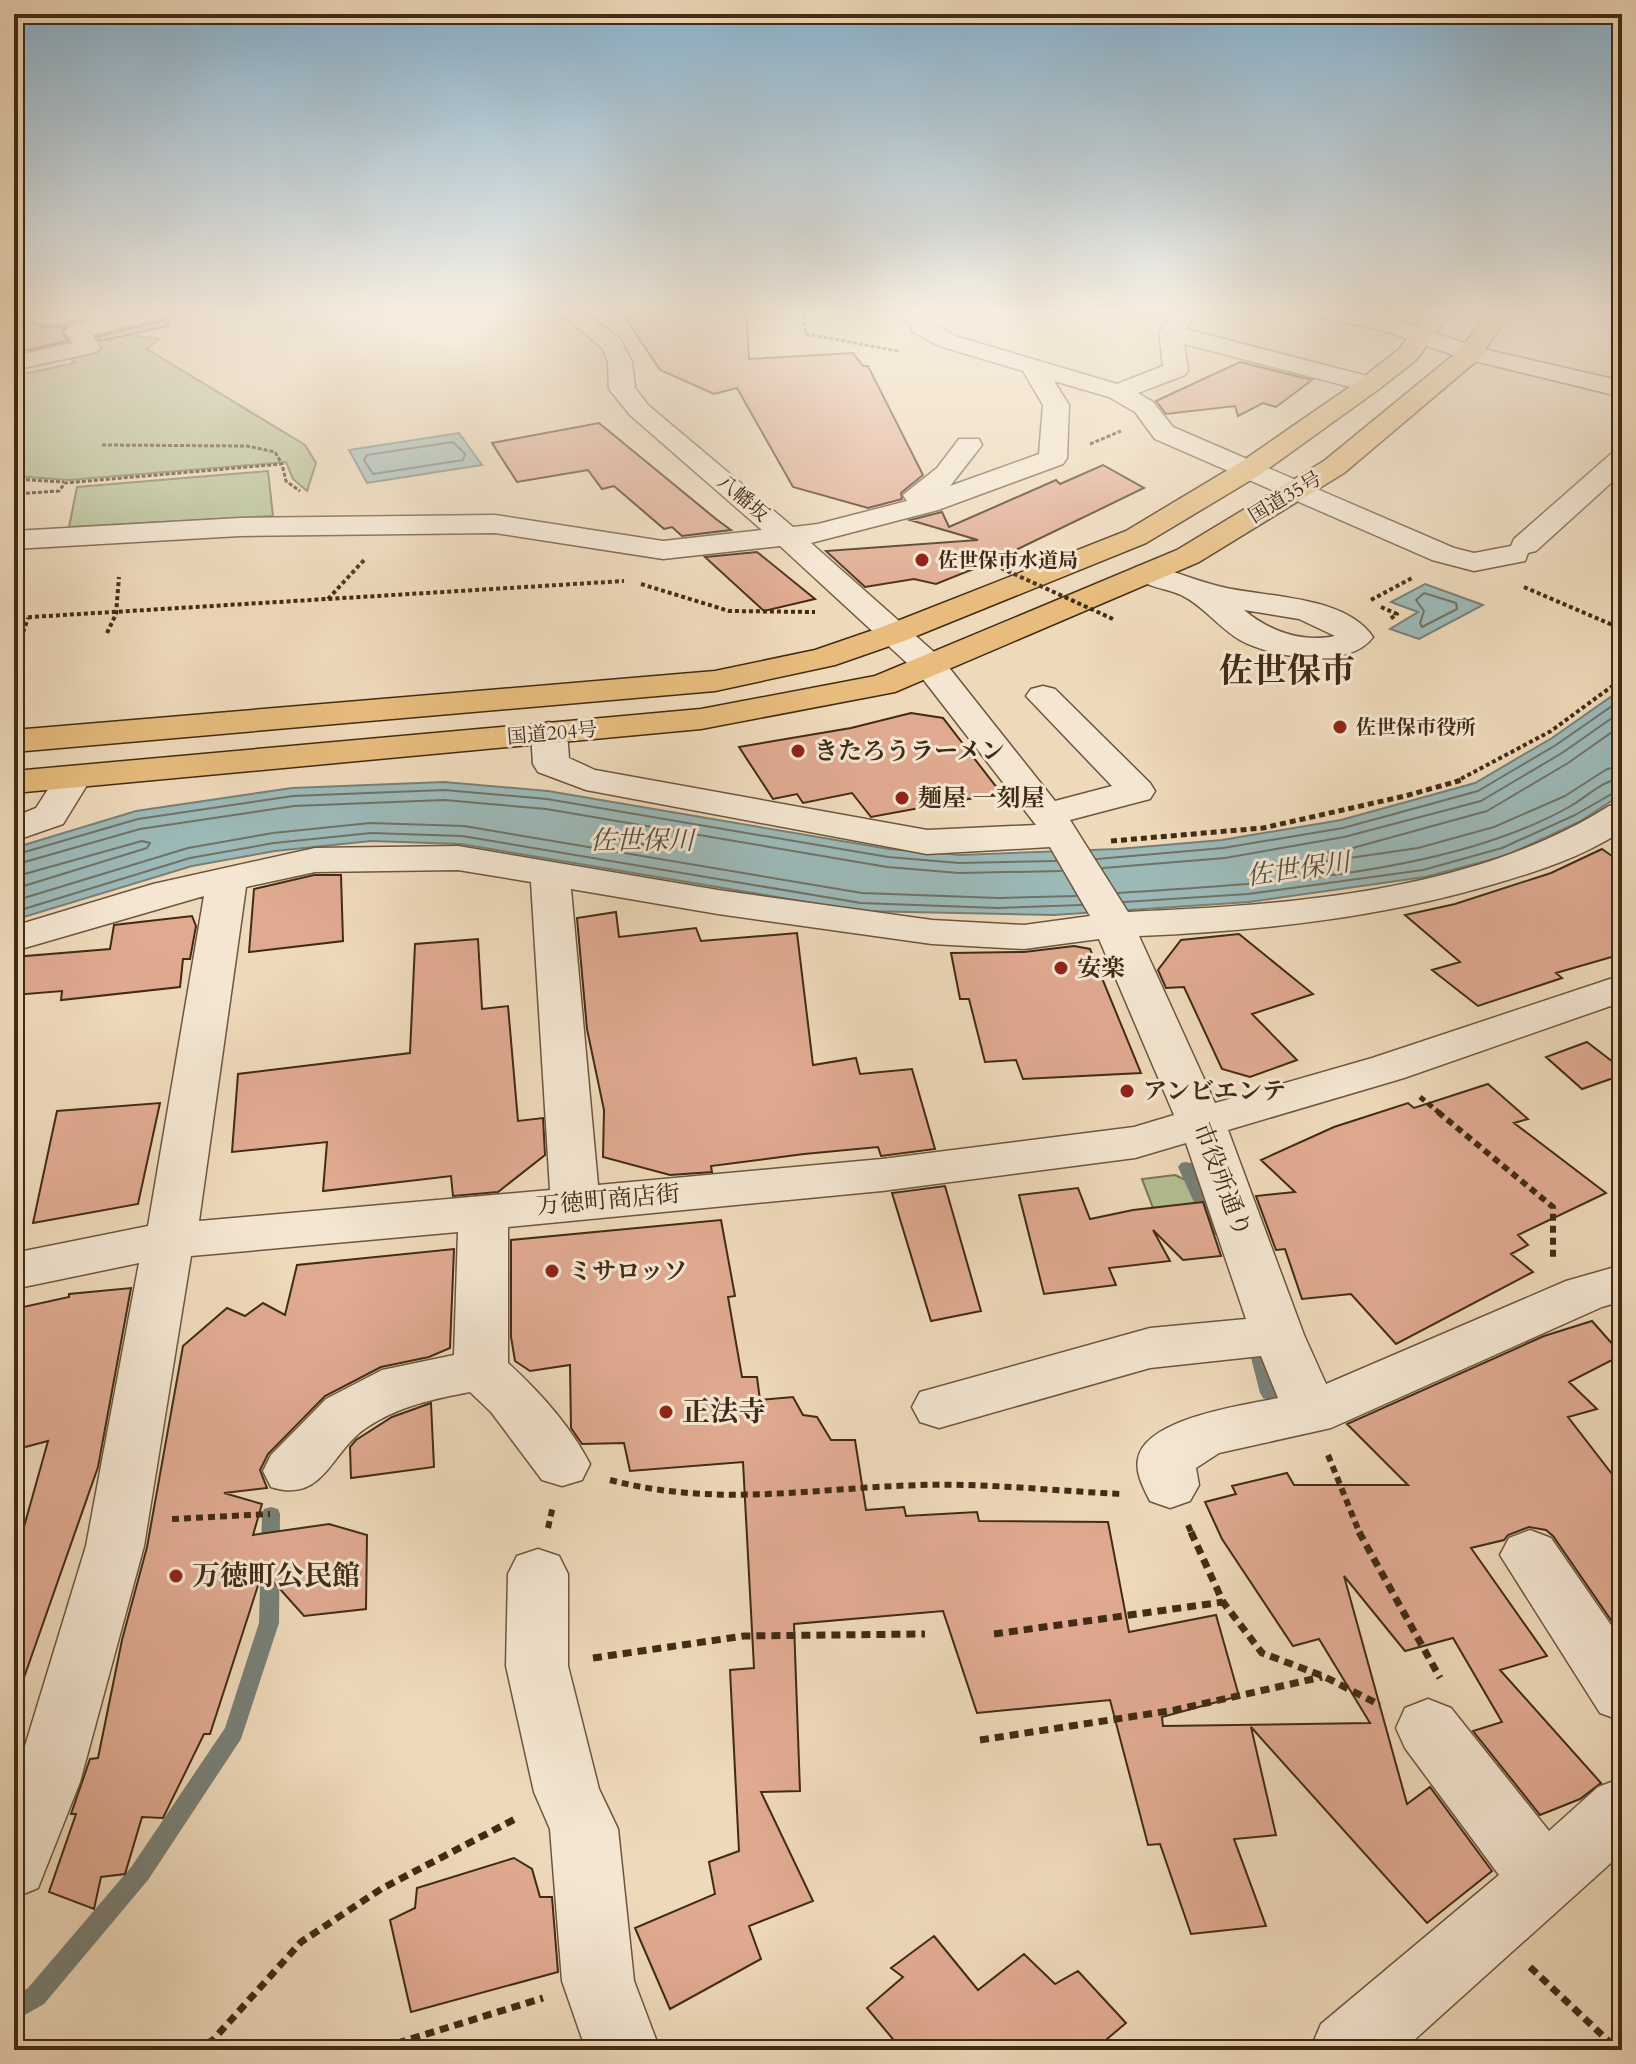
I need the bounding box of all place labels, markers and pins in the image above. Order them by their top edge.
place label: 佐世保市水道局 [938,547,1078,574]
marker: 佐世保市水道局 [913,551,931,569]
place label: 佐世保市役所 [1356,714,1476,741]
marker: 佐世保市役所 [1331,718,1349,736]
place label: きたろうラーメン [814,735,1005,768]
marker: きたろうラーメン [789,742,807,760]
place label: 麺屋 一刻屋 [918,782,1044,815]
marker: 麺屋 一刻屋 [893,789,911,807]
place label: 安楽 [1077,952,1125,985]
marker: 安楽 [1052,959,1070,977]
place label: アンビエンテ [1143,1075,1286,1108]
marker: アンビエンテ [1118,1082,1136,1100]
place label: ミサロッソ [568,1255,688,1288]
marker: ミサロッソ [543,1262,561,1280]
place label: 正法寺 [682,1393,766,1431]
marker: 正法寺 [657,1403,675,1421]
place label: 万徳町公民館 [192,1557,360,1595]
marker: 万徳町公民館 [167,1567,185,1585]

